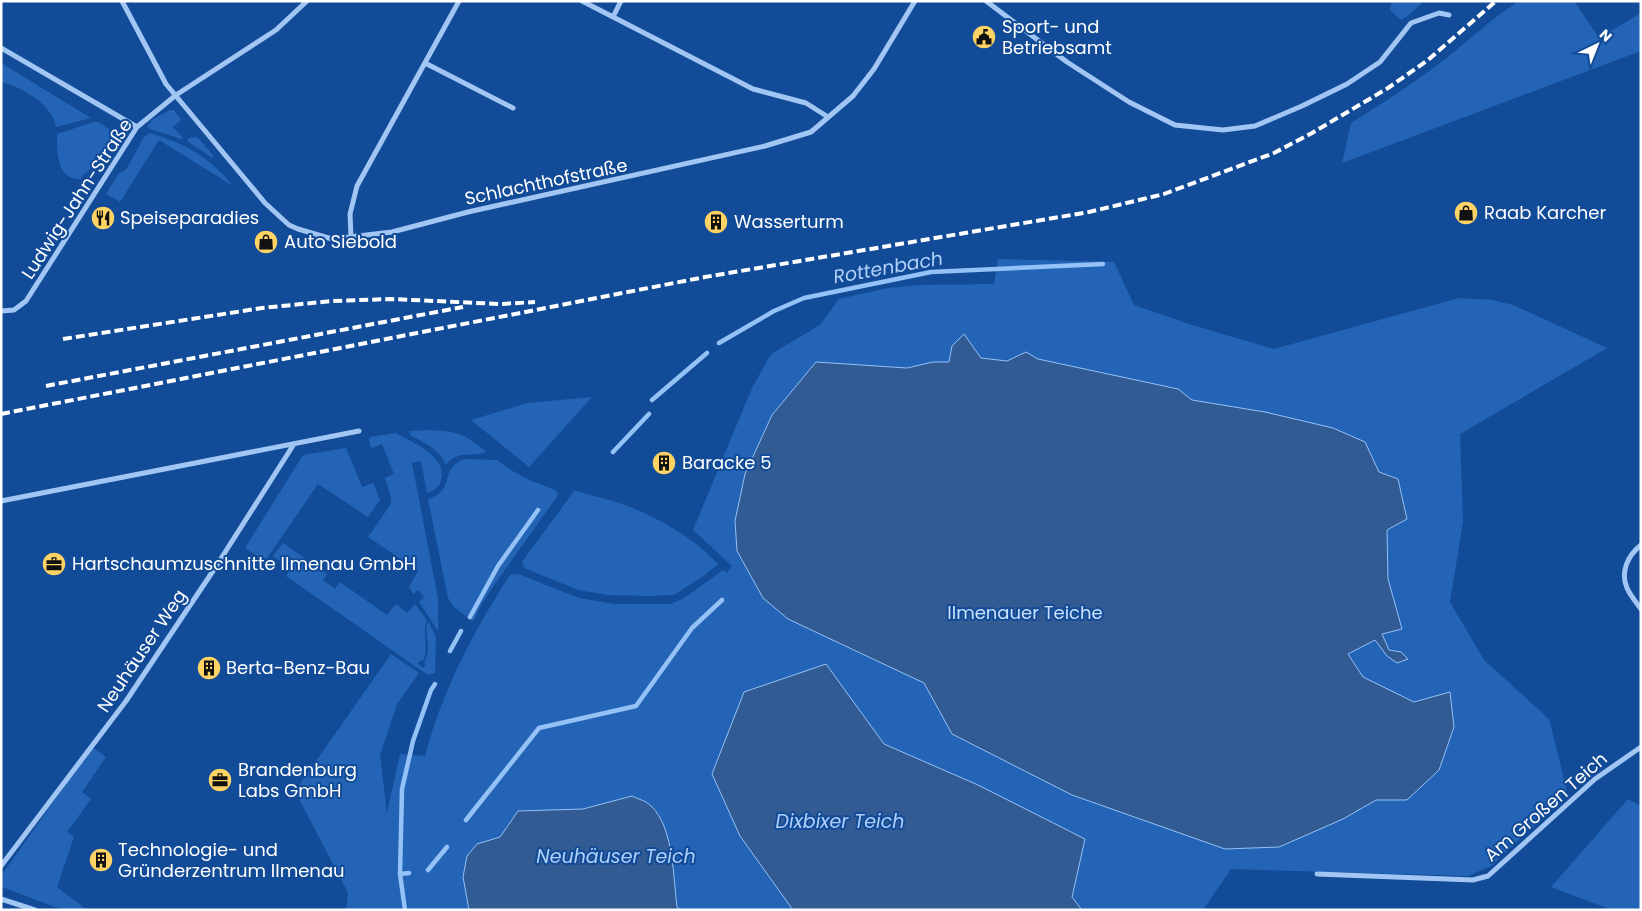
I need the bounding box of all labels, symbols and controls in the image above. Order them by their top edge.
place label: Sport- und Betriebsamt [1002,14,1112,60]
north arrow [1572,20,1622,70]
public building icon: Sport- und Betriebsamt [971,24,997,50]
text: N [1595,25,1617,46]
street label: Ludwig-Jahn-Straße [15,114,138,284]
street label: Schlachthofstraße [462,152,630,211]
shop icon: Raab Karcher [1453,200,1479,226]
place label: Raab Karcher [1484,200,1607,225]
restaurant icon: Speiseparadies [90,205,116,231]
place label: Speiseparadies [120,205,259,230]
building icon: Wasserturm [703,209,729,235]
place label: Wasserturm [734,209,844,234]
shop icon: Auto Siebold [253,229,279,255]
place label: Auto Siebold [284,229,397,254]
water label: Rottenbach [831,245,945,290]
building icon: Baracke 5 [651,450,677,476]
place label: Baracke 5 [682,450,772,475]
office icon: Hartschaumzuschnitte Ilmenau GmbH [41,551,67,577]
place label: Hartschaumzuschnitte Ilmenau GmbH [72,551,416,576]
street label: Neuhäuser Weg [91,584,192,717]
park label: Ilmenauer Teiche [947,600,1103,625]
building icon: Berta-Benz-Bau [196,655,222,681]
place label: Berta-Benz-Bau [226,655,370,680]
street label: Am Großen Teich [1479,746,1612,867]
place label: Brandenburg Labs GmbH [238,757,357,803]
office icon: Brandenburg Labs GmbH [207,767,233,793]
water label: Dixbixer Teich [776,808,904,835]
place label: Technologie- und Gründerzentrum Ilmenau [118,837,345,883]
water label: Neuhäuser Teich [536,843,696,870]
building icon: Technologie- und Gründerzentrum Ilmenau [88,847,114,873]

